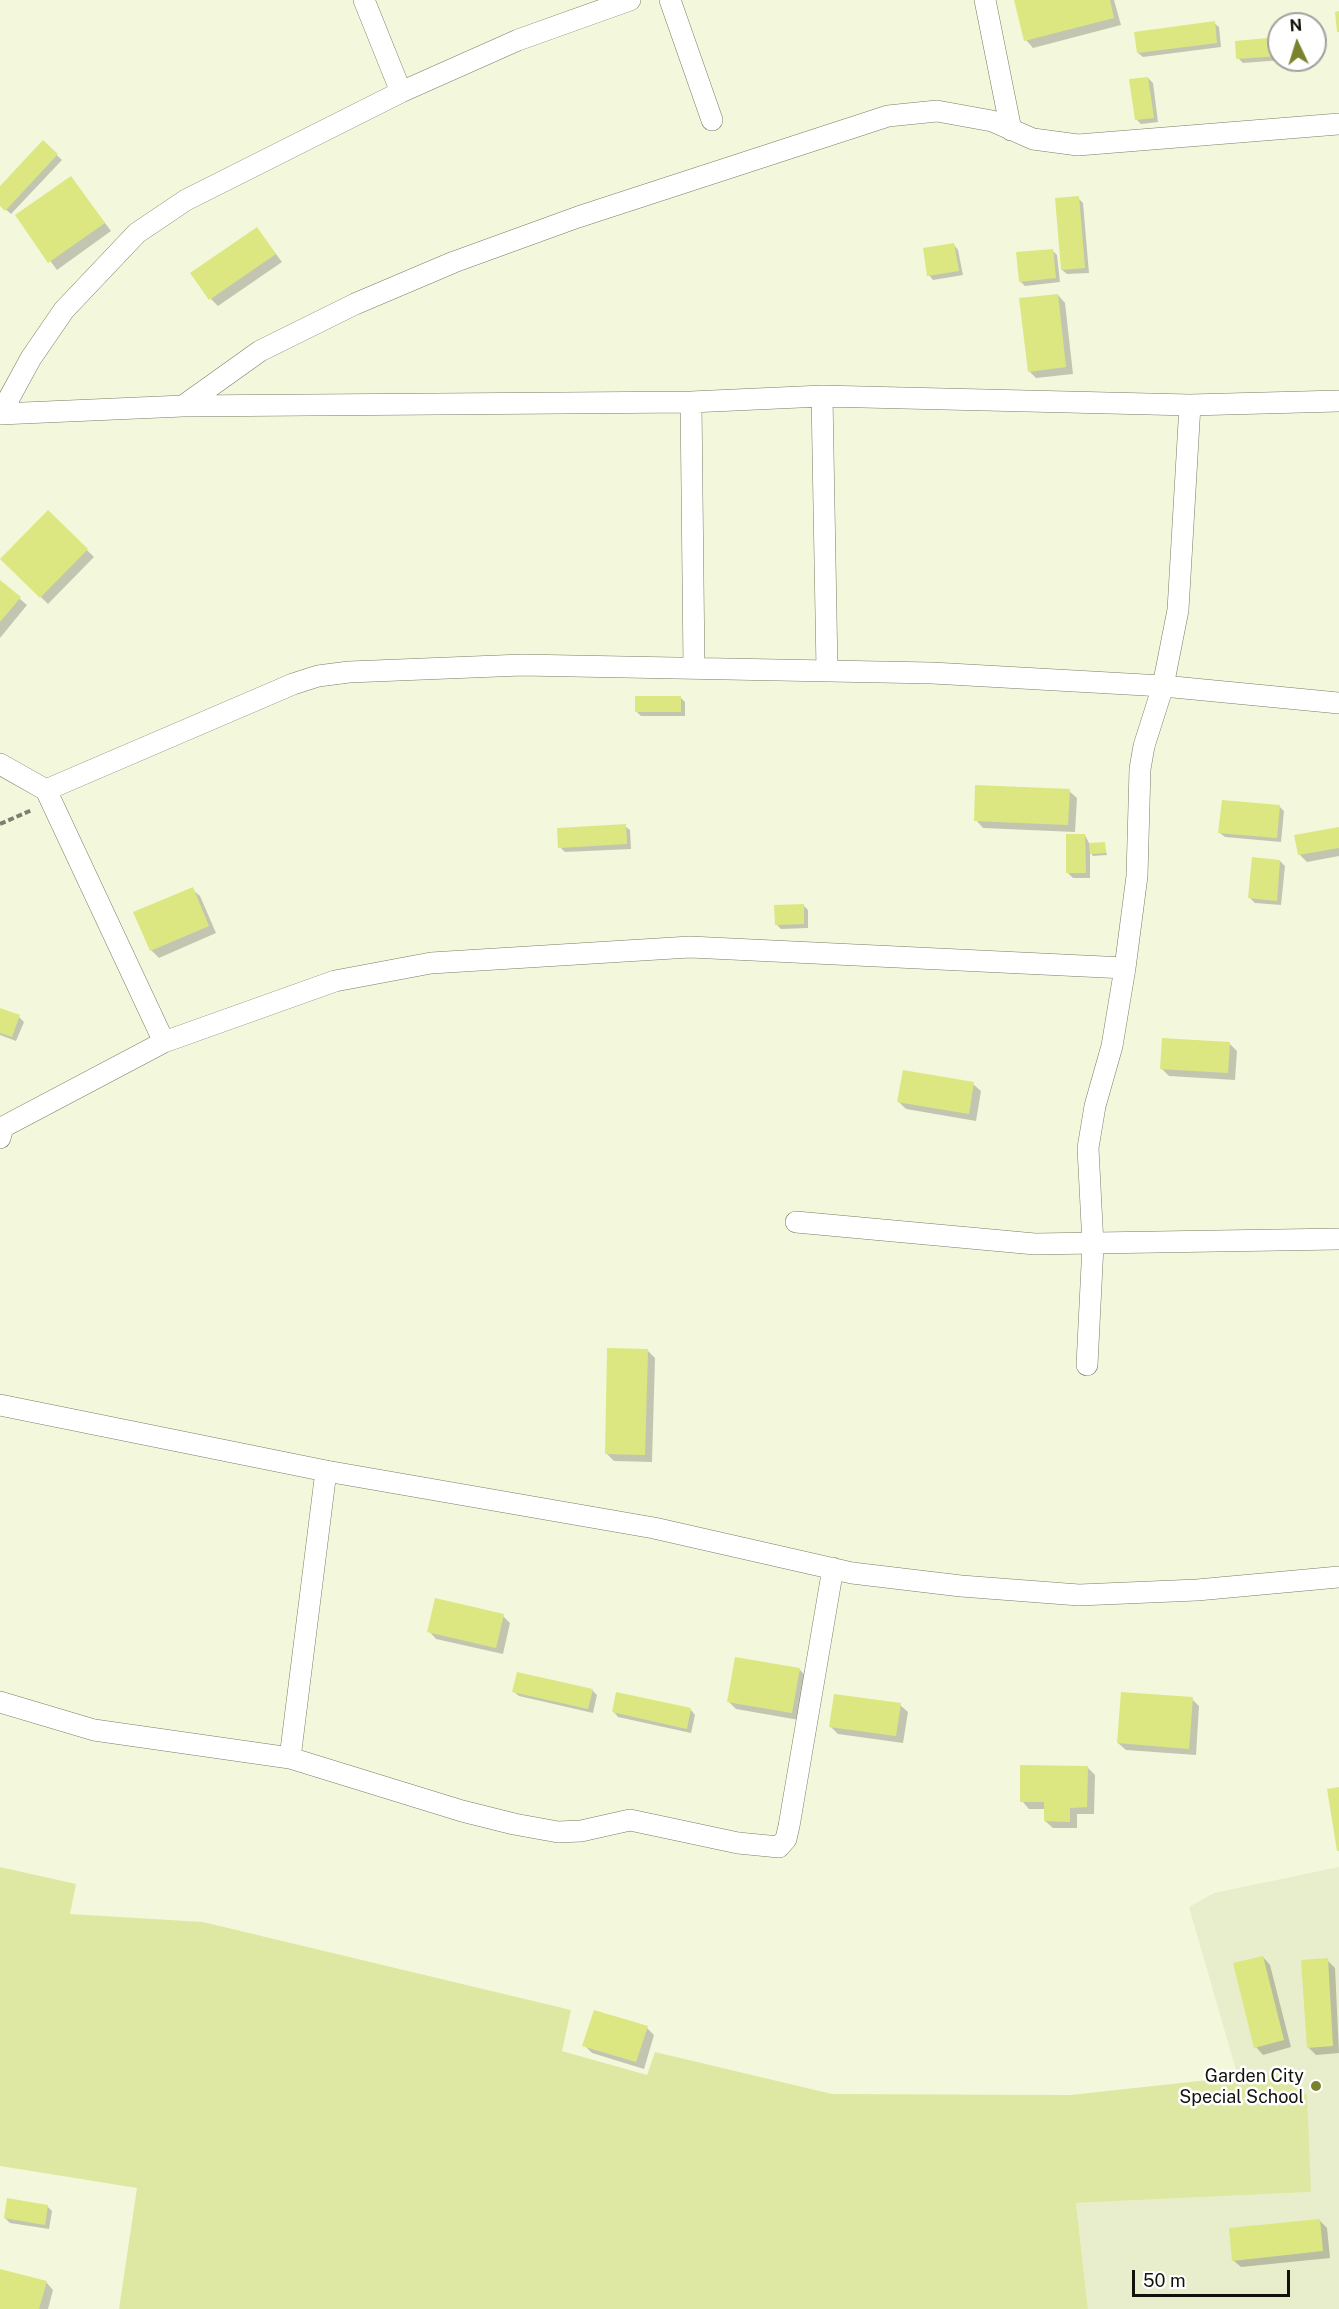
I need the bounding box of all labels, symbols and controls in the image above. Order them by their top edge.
north arrow [1267,12,1327,72]
text: N [1289,16,1303,35]
place label: Garden City Special School [1179,2065,1304,2108]
marker: Garden City Special School [1309,2079,1323,2093]
scale bar [1135,2258,1292,2296]
text: 50 m [1143,2270,1186,2291]

